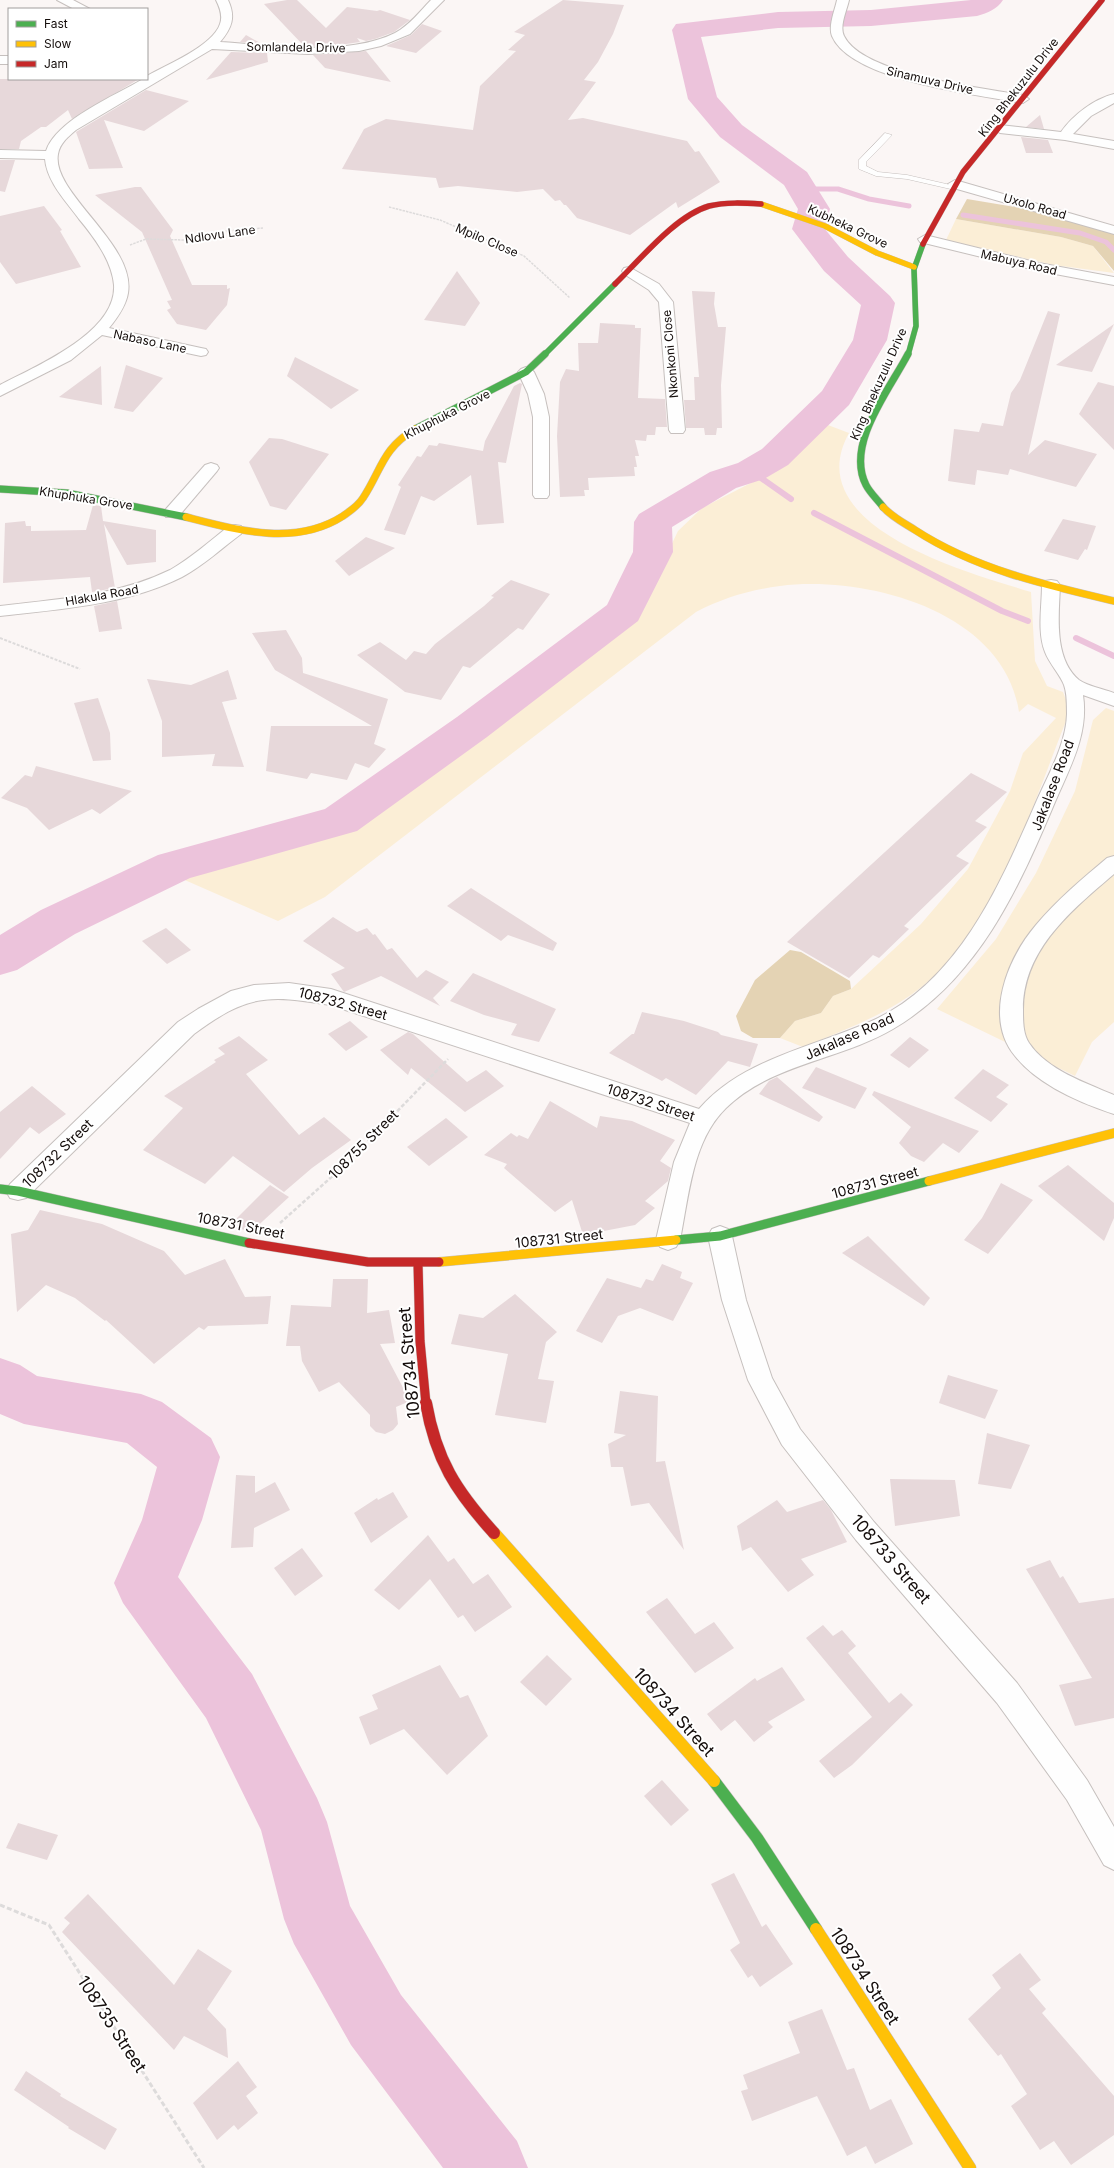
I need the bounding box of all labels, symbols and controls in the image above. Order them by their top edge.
legend [8,8,148,80]
text: Fast [44,16,68,31]
street label: King Bhekuzulu Drive [975,35,1061,139]
text: Slow [44,36,72,51]
street label: Somlandela Drive [246,39,346,55]
text: Jam [44,56,68,71]
street label: Sinamuva Drive [885,63,975,97]
street label: Uxolo Road [1002,190,1068,222]
street label: Kubheka Grove [806,201,890,251]
street label: Mpilo Close [453,220,521,260]
street label: Ndlovu Lane [184,222,256,246]
street label: Mabuya Road [979,246,1059,278]
street label: Nkonkoni Close [659,309,681,399]
street label: King Bhekuzulu Drive [846,325,910,443]
street label: Nabaso Lane [112,326,188,356]
street label: Khuphuka Grove [402,386,492,442]
street label: Khuphuka Grove [38,483,134,513]
street label: Hlakula Road [64,581,140,609]
street label: Jakalase Road [1027,737,1077,833]
street label: 108732 Street [297,983,390,1023]
street label: Jakalase Road [802,1009,896,1063]
street label: 108732 Street [605,1080,698,1124]
street label: 108755 Street [325,1105,402,1182]
street label: 108732 Street [18,1115,96,1191]
street label: 108731 Street [830,1162,920,1202]
street label: 108731 Street [196,1208,287,1242]
street label: 108731 Street [514,1225,604,1251]
street label: 108734 Street [394,1306,424,1420]
street label: 108733 Street [847,1510,935,1608]
street label: 108734 Street [629,1664,719,1761]
street label: 108734 Street [826,1924,904,2029]
street label: 108735 Street [73,1972,151,2076]

